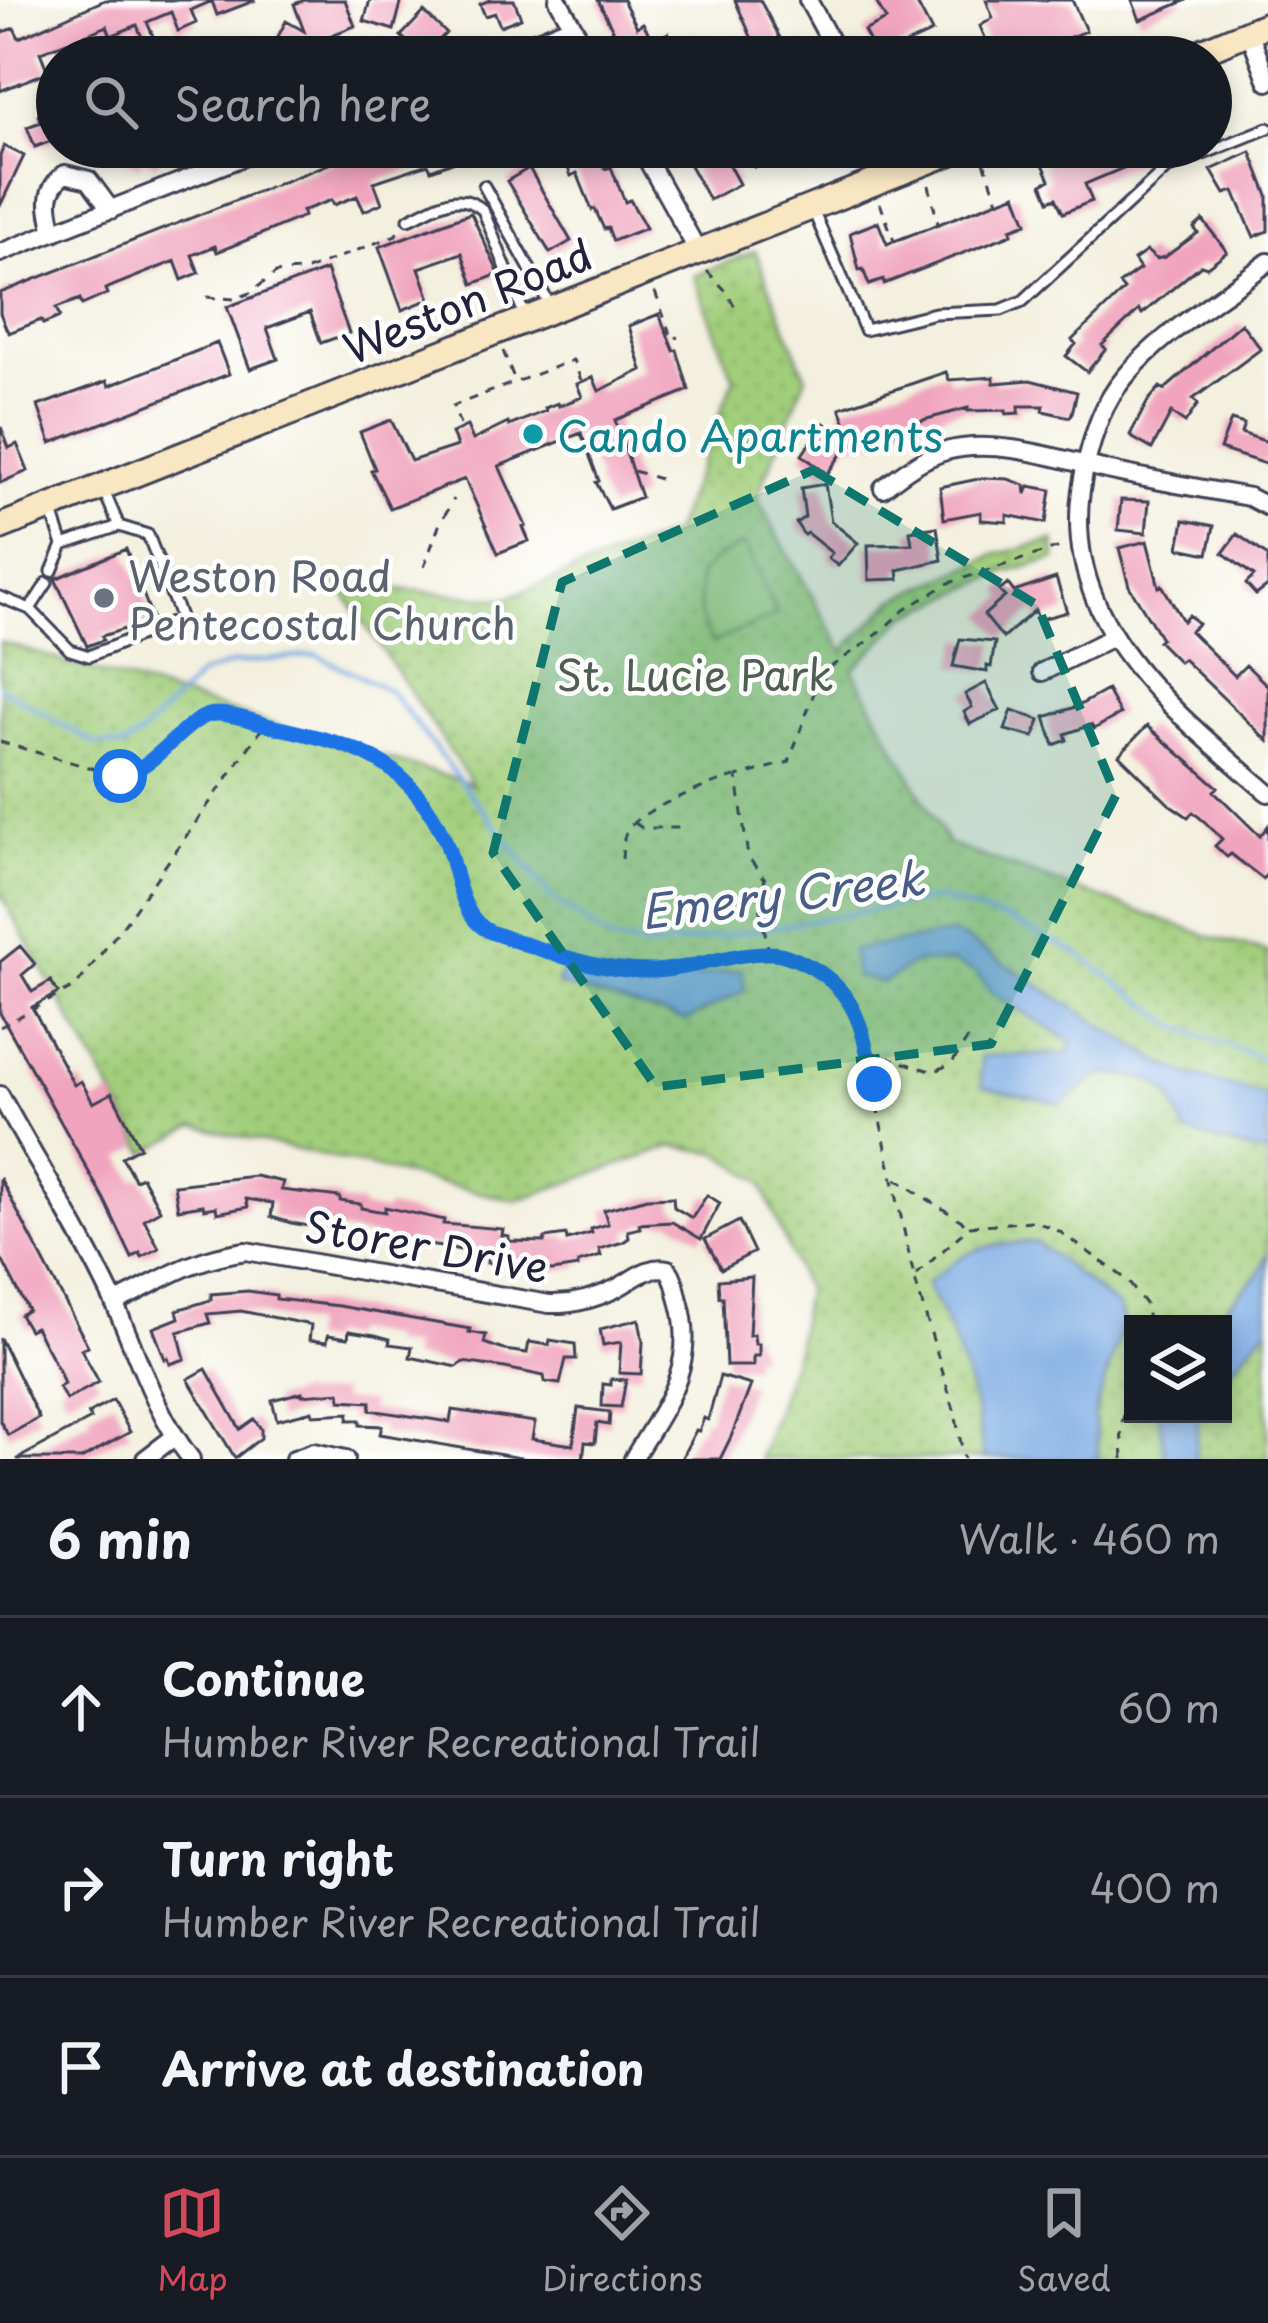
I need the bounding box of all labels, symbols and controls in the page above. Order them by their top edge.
search box [36,36,1232,168]
text: Search here [174,68,431,136]
icon: search [78,69,144,135]
street label: Weston Road [333,221,601,379]
place label: Cando Apartments [557,403,943,466]
marker: Cando Apartments [520,421,546,447]
place label: Weston Road Pentecostal Church [128,543,516,654]
marker: Weston Road Pentecostal Church [91,585,117,611]
park label: St. Lucie Park [556,642,834,705]
route start [93,749,147,803]
water label: Emery Creek [637,842,930,944]
route end [847,1057,901,1111]
street label: Storer Drive [300,1193,554,1297]
map controls [1124,1315,1232,1423]
button: layers [1124,1315,1232,1423]
text: 6 min [48,1499,192,1576]
text: Walk · 460 m [959,1508,1220,1567]
text: Continue [162,1643,365,1711]
icon: ahead [48,1674,114,1740]
text: 60 m [1118,1677,1220,1736]
text: Humber River Recreational Trail [162,1711,760,1770]
text: Turn right [162,1823,394,1891]
icon: right [48,1854,114,1920]
text: 400 m [1090,1857,1220,1916]
text: Humber River Recreational Trail [162,1891,760,1950]
text: Arrive at destination [162,2033,645,2101]
icon: arrive [48,2034,114,2100]
tab: Map [157,2180,228,2302]
tab: Directions [542,2180,703,2302]
tab: Saved [1017,2180,1111,2302]

